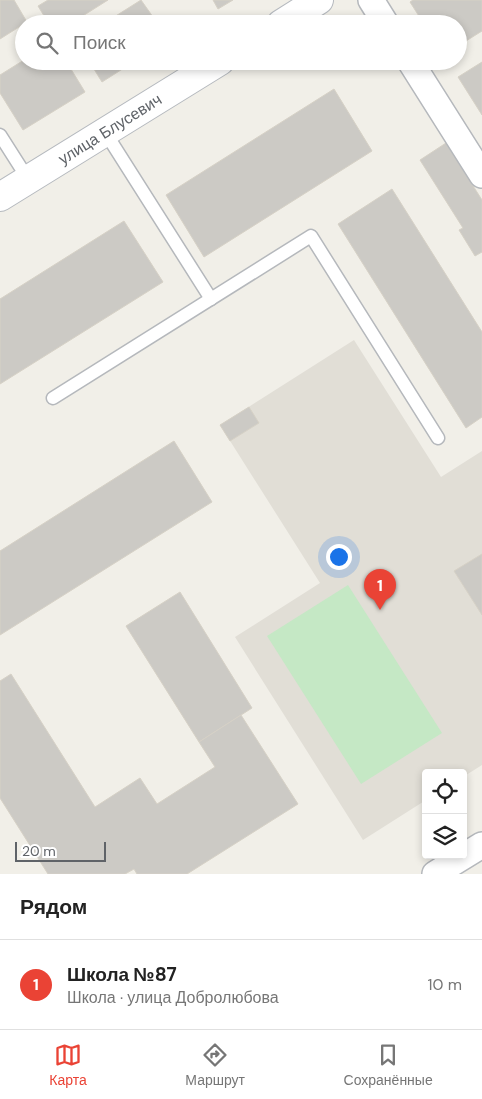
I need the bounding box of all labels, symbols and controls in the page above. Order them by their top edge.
search box [15,15,467,70]
icon: search [33,29,61,57]
text: Поиск [73,30,126,55]
street label: улица Блусевич [54,89,166,169]
your location [326,544,352,570]
pin: 1 [364,569,396,610]
map controls [422,769,467,859]
button: locate [422,769,467,814]
button: layers [422,814,467,859]
scale bar [15,839,106,862]
text: 20 m [22,842,56,860]
text: Рядом [20,893,87,921]
text: Школа №87 [67,962,177,987]
text: 1 [33,974,39,995]
text: 10 m [428,974,462,995]
text: Школа · улица Добролюбова [67,987,279,1008]
tab: Карта [49,1041,87,1089]
tab: Маршрут [185,1041,245,1089]
tab: Сохранённые [344,1041,433,1089]

